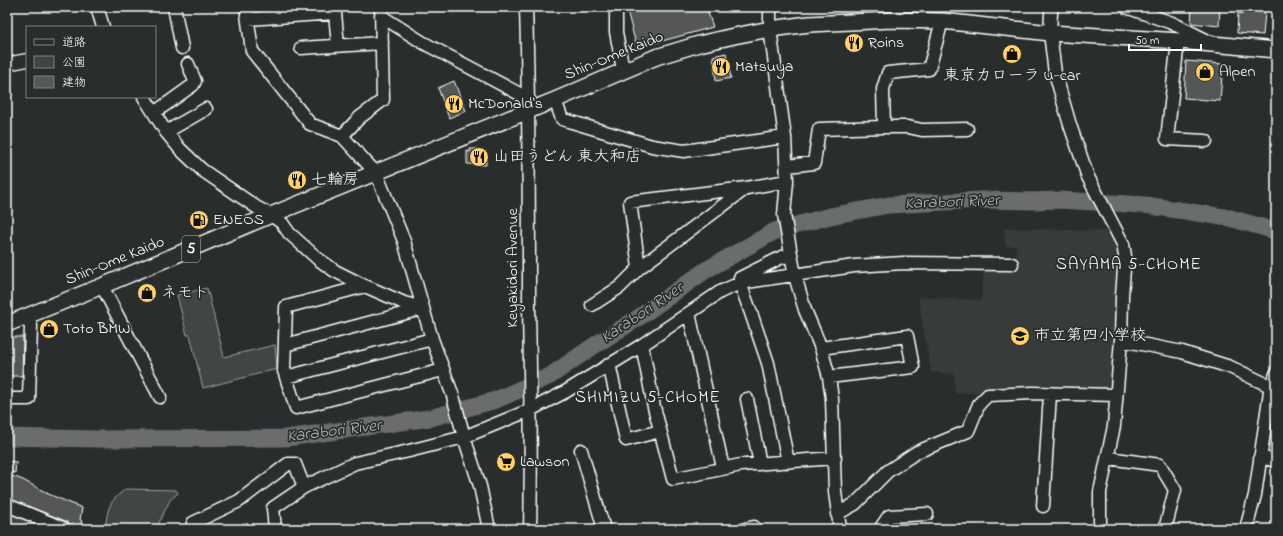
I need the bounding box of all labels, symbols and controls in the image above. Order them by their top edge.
street label: Shin-Ome Kaido [561,25,667,87]
legend [26,26,156,98]
scale bar [1129,26,1201,52]
place label: Roins [868,31,904,55]
restaurant icon: Roins [843,32,865,54]
text: 50 m [1135,32,1159,50]
text: 道路 [62,34,86,52]
shop icon: 東京カローラ U-car [1001,43,1023,65]
text: 公園 [62,54,86,72]
place label: Matsuya [735,55,794,79]
restaurant icon: Matsuya [710,56,732,78]
place label: Alpen [1219,60,1255,84]
shop icon: Alpen [1194,61,1216,83]
place label: 東京カローラ U-car [944,64,1080,88]
text: 建物 [62,74,86,92]
place label: McDonald's [468,92,543,116]
restaurant icon: McDonald's [443,93,465,115]
place label: 山田うどん 東大和店 [493,145,641,169]
restaurant icon: 山田うどん 東大和店 [468,146,490,168]
place label: 七輪房 [311,168,359,192]
restaurant icon: 七輪房 [286,169,308,191]
water label: Karabori River [904,188,1002,216]
place label: ENEOS [213,208,264,232]
street label: Keyakidori Avenue [501,208,525,328]
fuel station icon: ENEOS [188,209,210,231]
street label: Shin-Ome Kaido [62,230,168,292]
road number: 5 [182,236,200,262]
district label: SAYAMA 5-CHOME [1056,252,1202,277]
water label: Karabori River [596,275,690,350]
place label: ネモト [161,281,209,305]
shop icon: ネモト [136,282,158,304]
place label: Toto BMW [63,317,130,341]
shop icon: Toto BMW [38,318,60,340]
place label: 市立第四小学校 [1034,324,1146,348]
school or university icon: 市立第四小学校 [1009,325,1031,347]
district label: SHIMIZU 5-CHOME [575,385,721,410]
water label: Karabori River [285,412,385,449]
place label: Lawson [520,450,570,474]
supermarket icon: Lawson [495,451,517,473]

